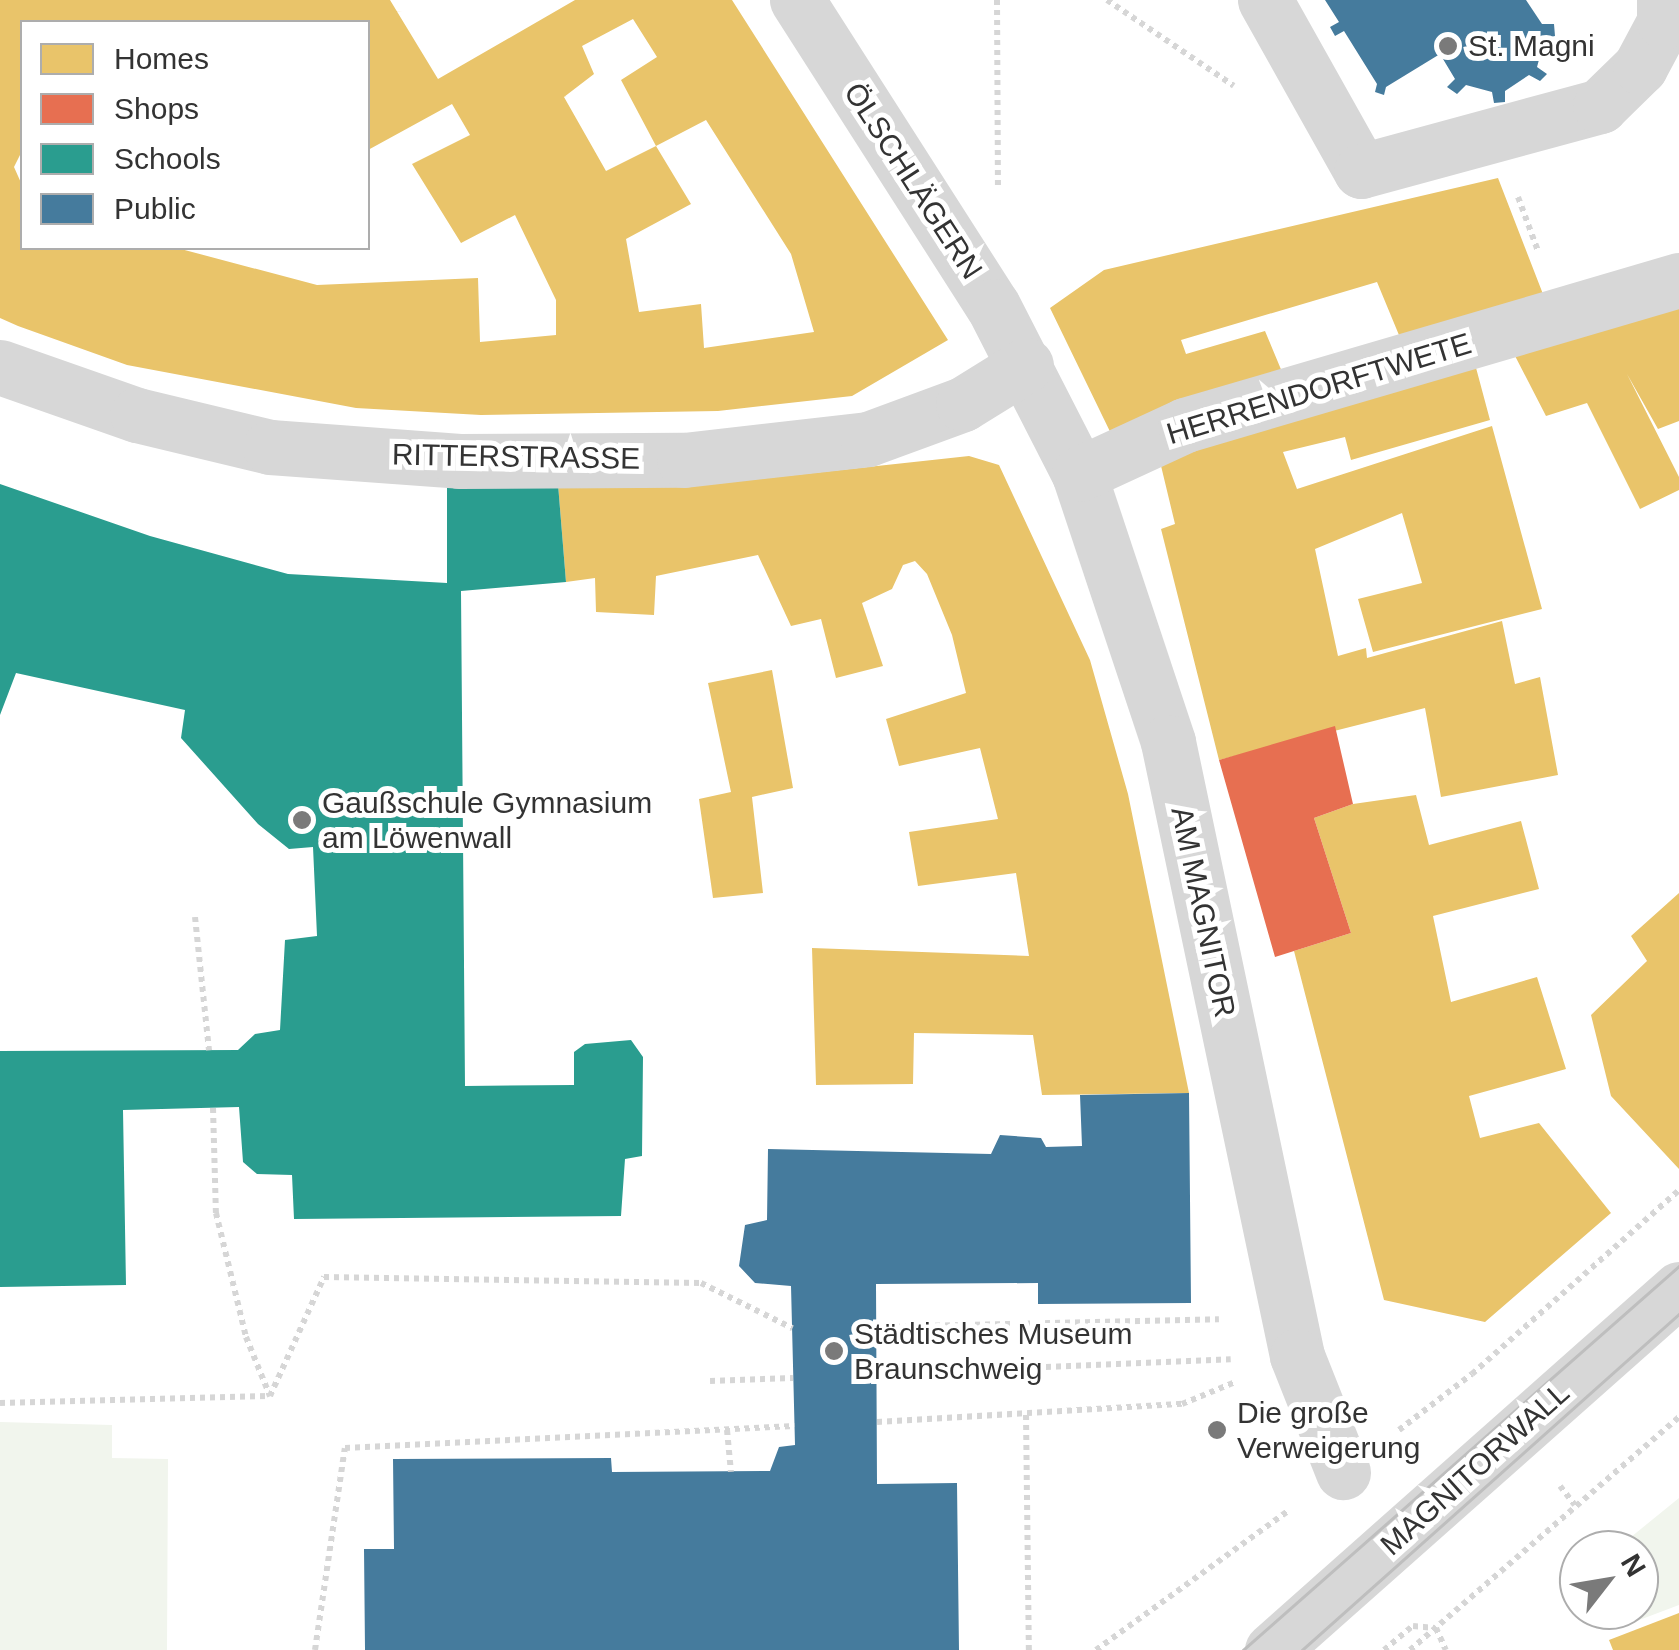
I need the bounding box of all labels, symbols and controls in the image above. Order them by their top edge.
legend [20,20,370,250]
place label: St. Magni [1468,28,1595,64]
marker: St. Magni [1437,35,1459,57]
text: Homes [114,42,209,75]
street label: ÖLSCHLÄGERN [836,76,990,286]
text: Shops [114,92,199,125]
text: Schools [114,142,221,175]
text: Public [114,192,196,225]
street label: HERRENDORFTWETE [1162,325,1476,453]
street label: RITTERSTRASSE [392,437,640,477]
place label: Gaußschule Gymnasium am Löwenwall [322,785,652,856]
street label: AM MAGNITOR [1163,803,1243,1021]
marker: Gaußschule Gymnasium am Löwenwall [291,809,313,831]
place label: Städtisches Museum Braunschweig [854,1316,1132,1386]
marker: Städtisches Museum Braunschweig [823,1340,845,1362]
street label: MAGNITORWALL [1373,1375,1577,1563]
place label: Die große Verweigerung [1237,1395,1420,1466]
marker: Die große Verweigerung [1206,1419,1228,1441]
north arrow [1559,1530,1659,1630]
text: N [1615,1549,1652,1582]

